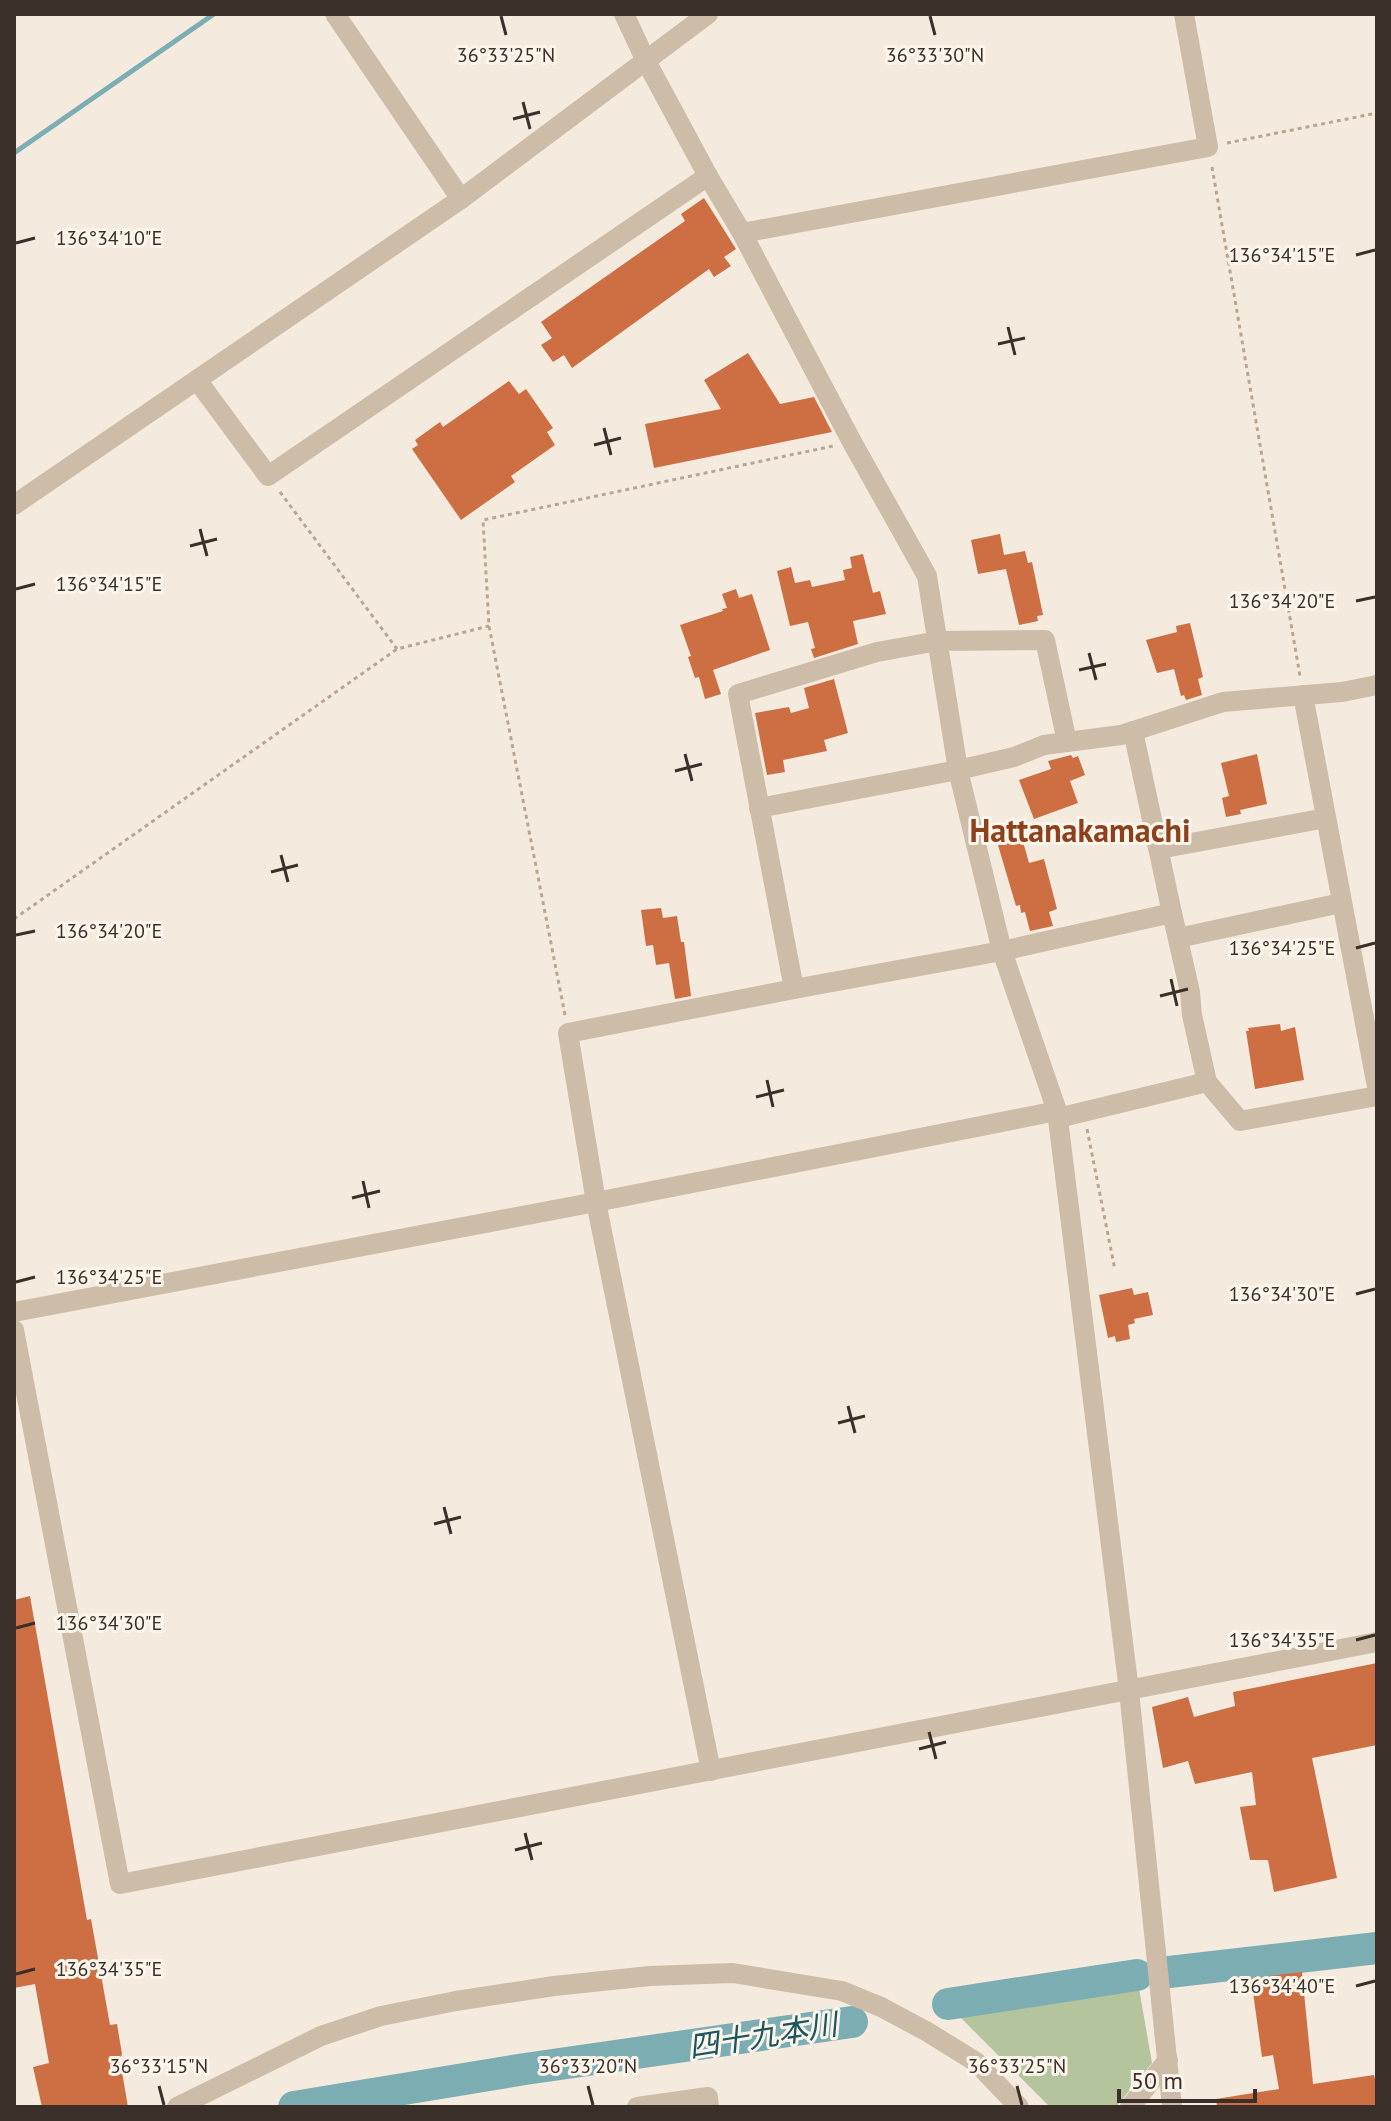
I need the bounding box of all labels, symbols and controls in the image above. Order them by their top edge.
text: 36°33'25"N [457,42,555,68]
text: 36°33'30"N [886,42,984,68]
text: 136°34'10"E [56,225,162,251]
text: 136°34'15"E [1229,242,1335,268]
text: 136°34'15"E [56,571,162,597]
text: 136°34'20"E [1229,588,1335,614]
district label: Hattanakamachi [969,809,1191,851]
text: 136°34'20"E [56,918,162,944]
text: 136°34'25"E [1229,935,1335,961]
text: 136°34'25"E [56,1264,162,1290]
text: 136°34'30"E [1229,1281,1335,1307]
text: 136°34'30"E [56,1610,162,1636]
text: 136°34'35"E [1229,1627,1335,1653]
text: 136°34'35"E [56,1956,162,1982]
text: 136°34'40"E [1229,1973,1335,1999]
water label: 四十九本川 [686,2003,843,2066]
text: 36°33'15"N [110,2053,208,2079]
text: 36°33'20"N [539,2053,637,2079]
text: 36°33'25"N [968,2053,1066,2079]
scale bar [1119,2053,1255,2103]
text: 50 m [1131,2065,1183,2096]

